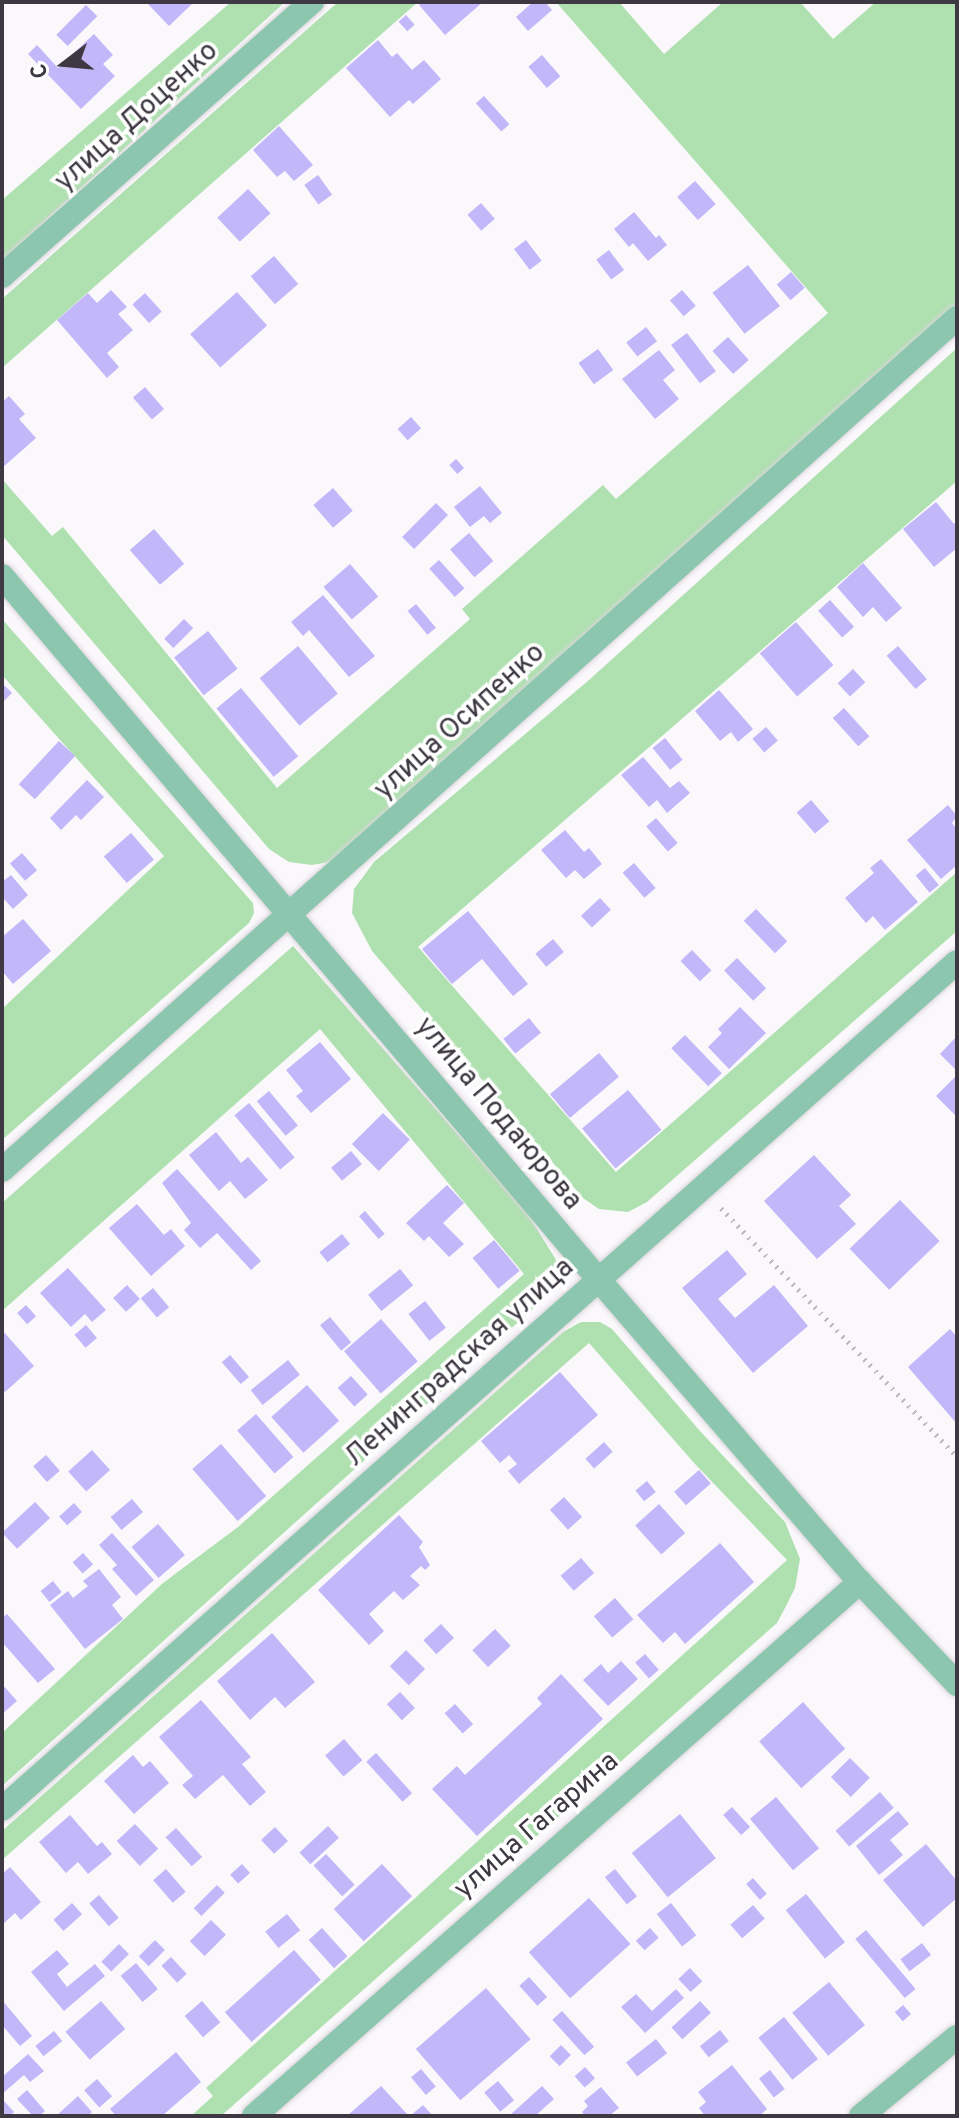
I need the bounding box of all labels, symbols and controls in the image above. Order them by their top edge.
north arrow [24,24,104,104]
street label: улица Доценко [49,35,225,199]
text: С [26,60,55,81]
street label: улица Осипенко [368,637,552,807]
street label: улица Подаюрова [407,1011,589,1217]
street label: Ленинградская улица [339,1251,581,1475]
street label: улица Гагарина [448,1745,626,1907]

